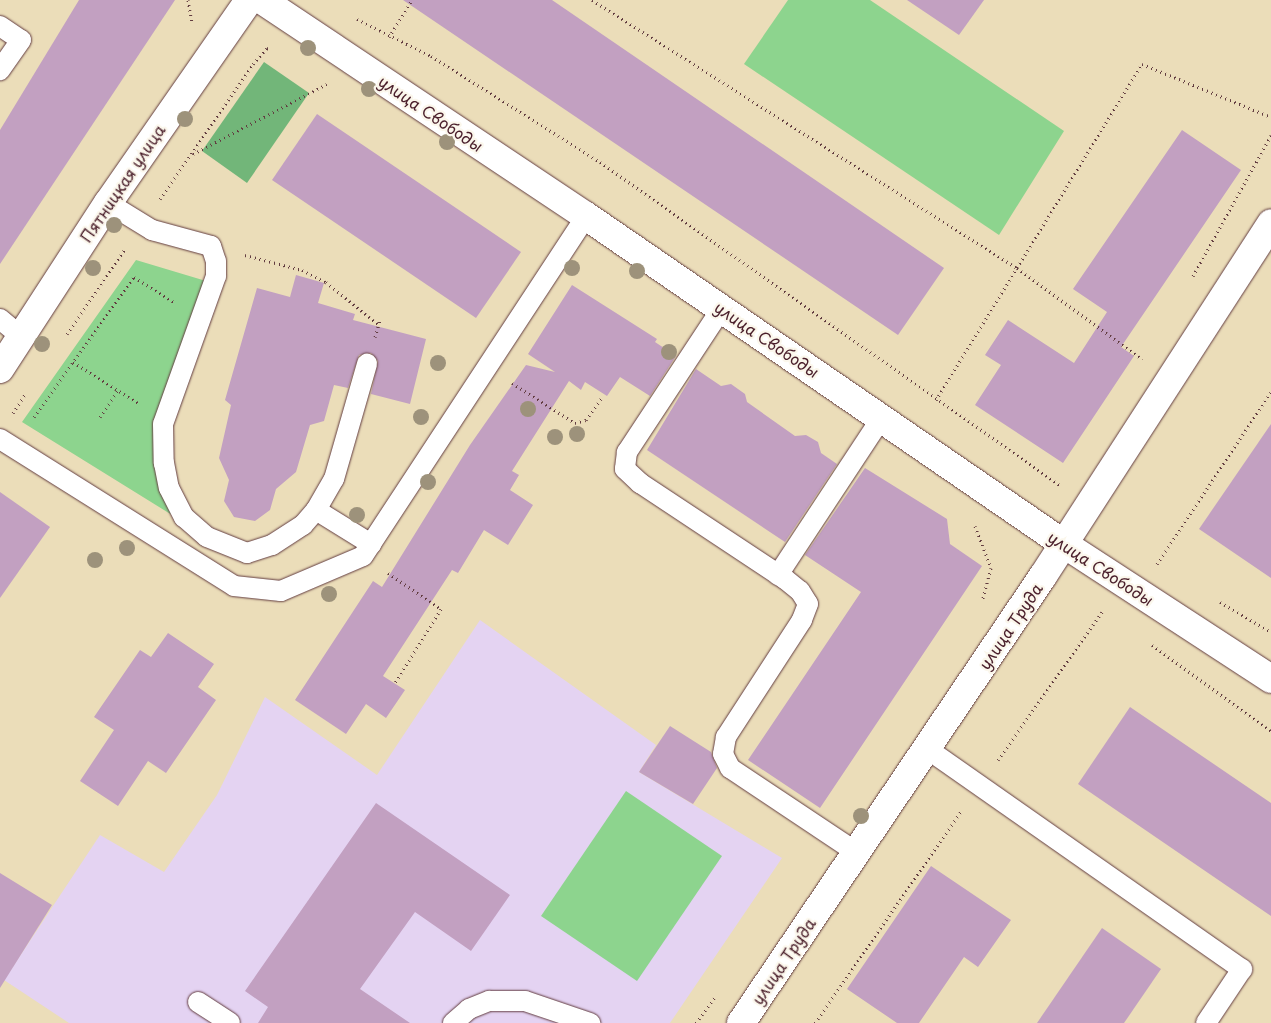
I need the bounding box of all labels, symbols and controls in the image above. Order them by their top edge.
street label: улица Свободы [375,71,487,155]
street label: Пятницкая улица [75,120,169,246]
street label: улица Свободы [711,297,823,381]
street label: улица Свободы [1044,527,1158,609]
street label: улица Труда [974,579,1046,673]
street label: улица Труда [747,914,819,1008]

